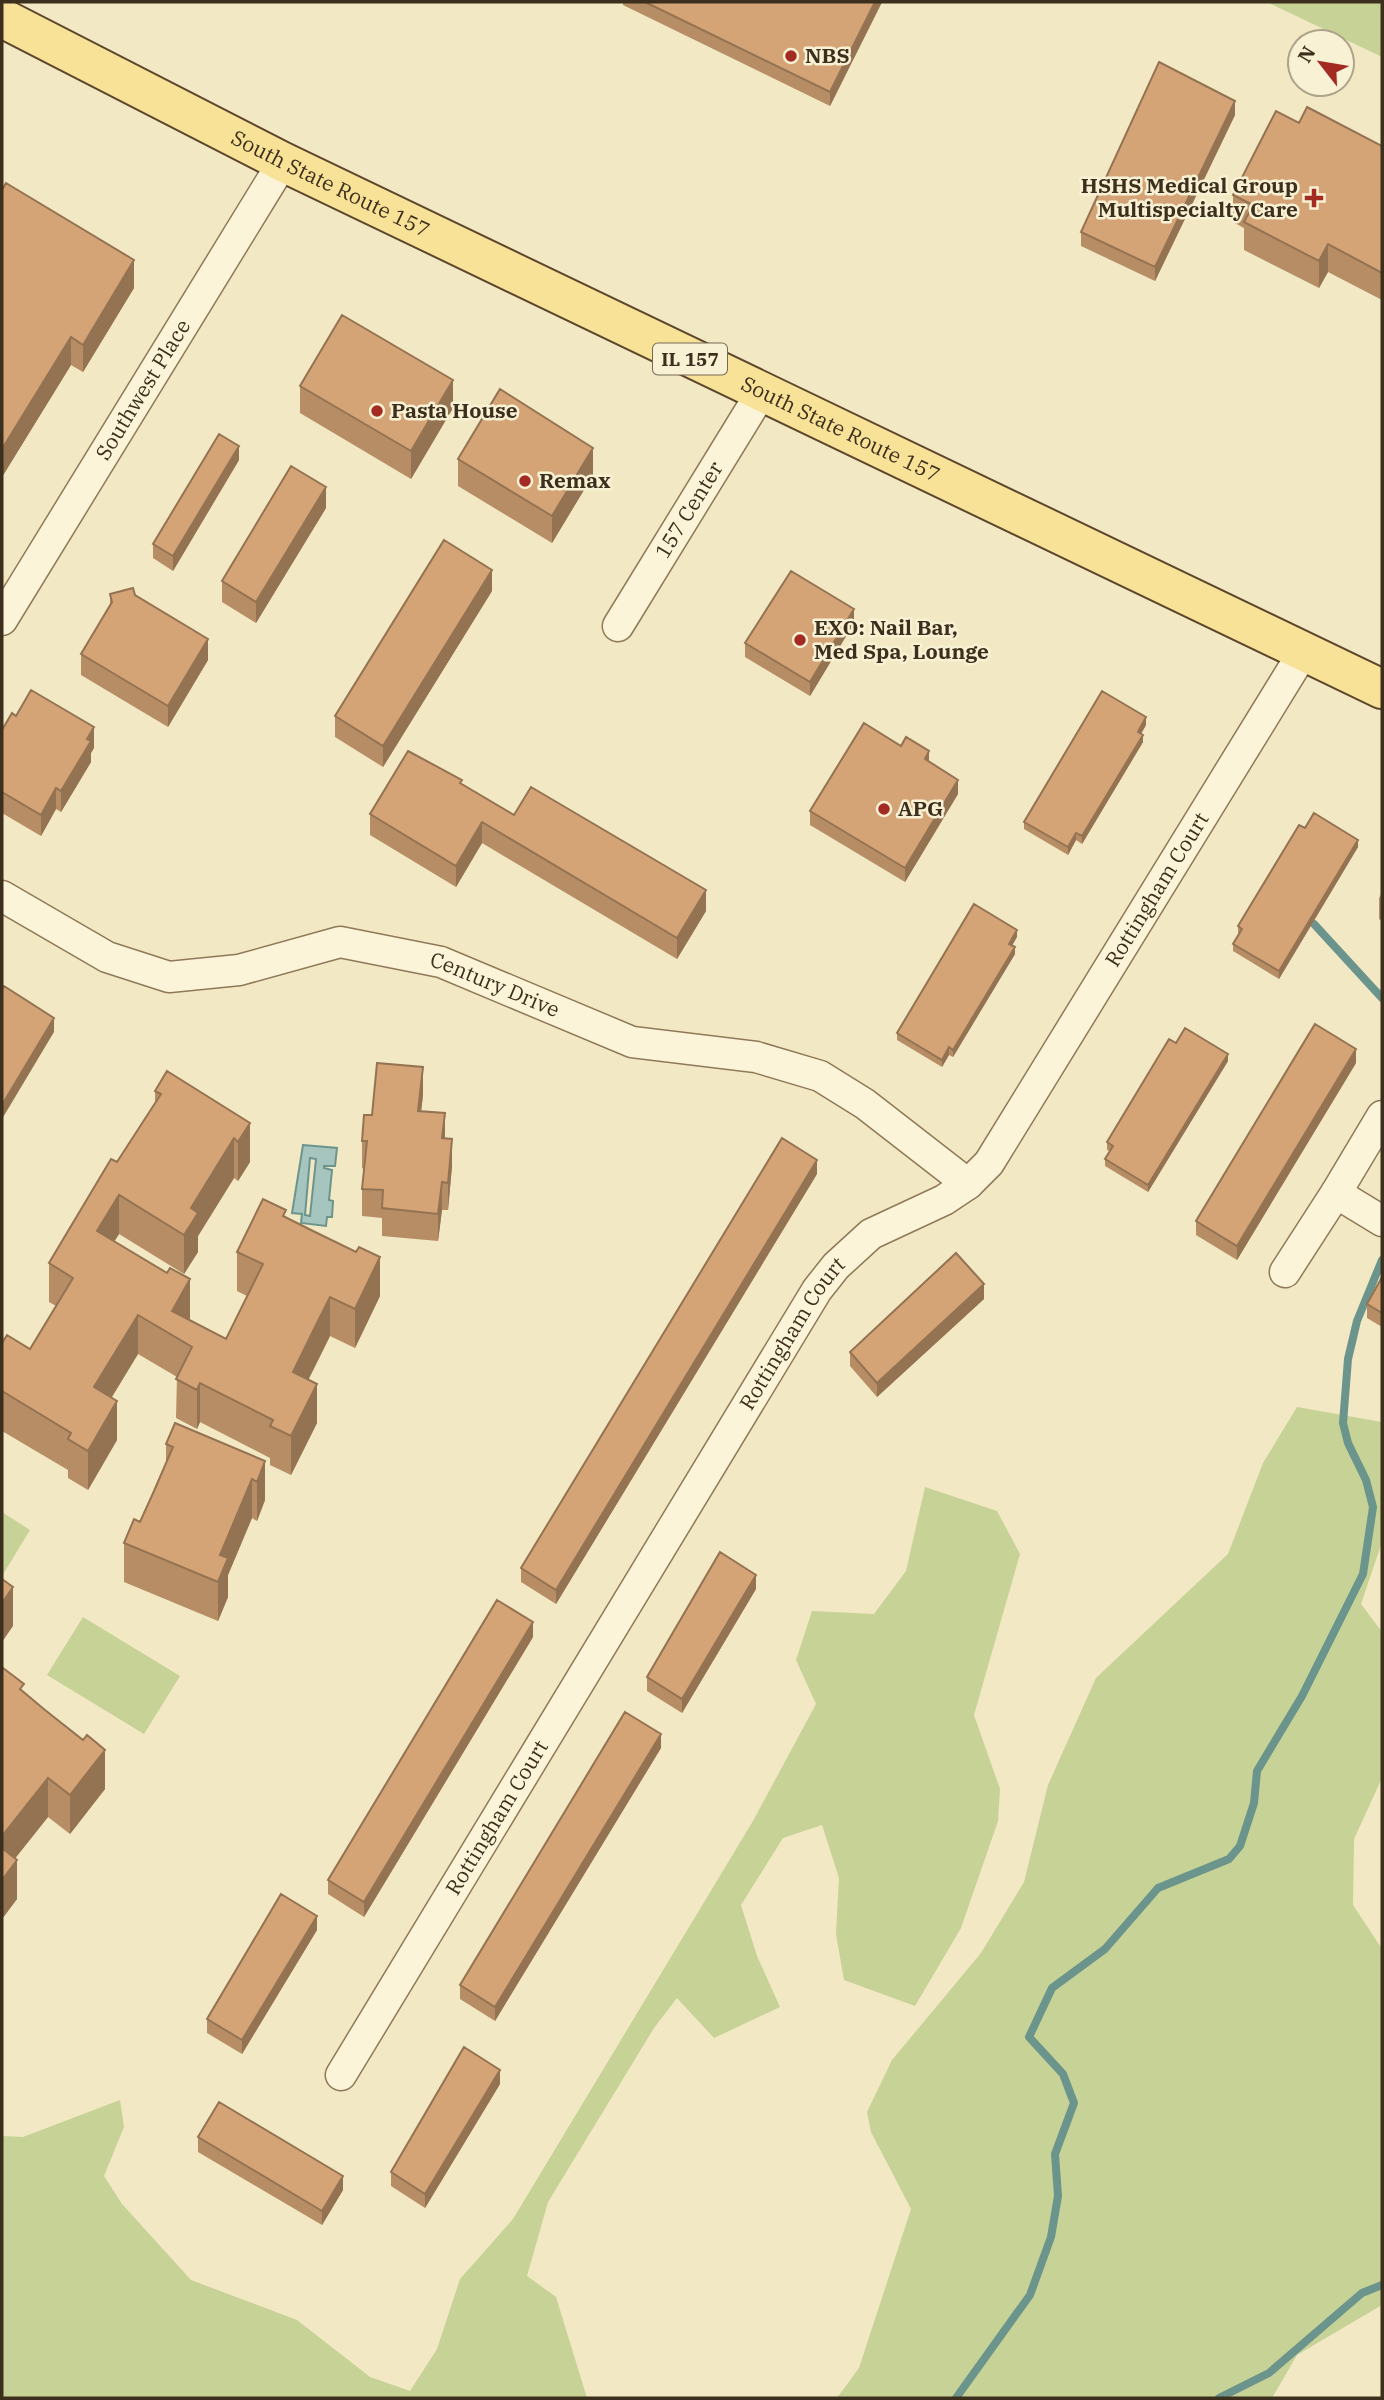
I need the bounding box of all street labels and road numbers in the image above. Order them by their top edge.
street label: South State Route 157 [227,123,435,243]
street label: Southwest Place [89,314,196,465]
road number: IL 157 [653,344,727,374]
street label: South State Route 157 [737,369,945,488]
street label: 157 Center [648,455,729,563]
street label: Rottingham Court [1098,807,1214,972]
street label: Century Drive [428,945,564,1023]
street label: Rottingham Court [732,1250,850,1415]
street label: Rottingham Court [438,1734,554,1900]

